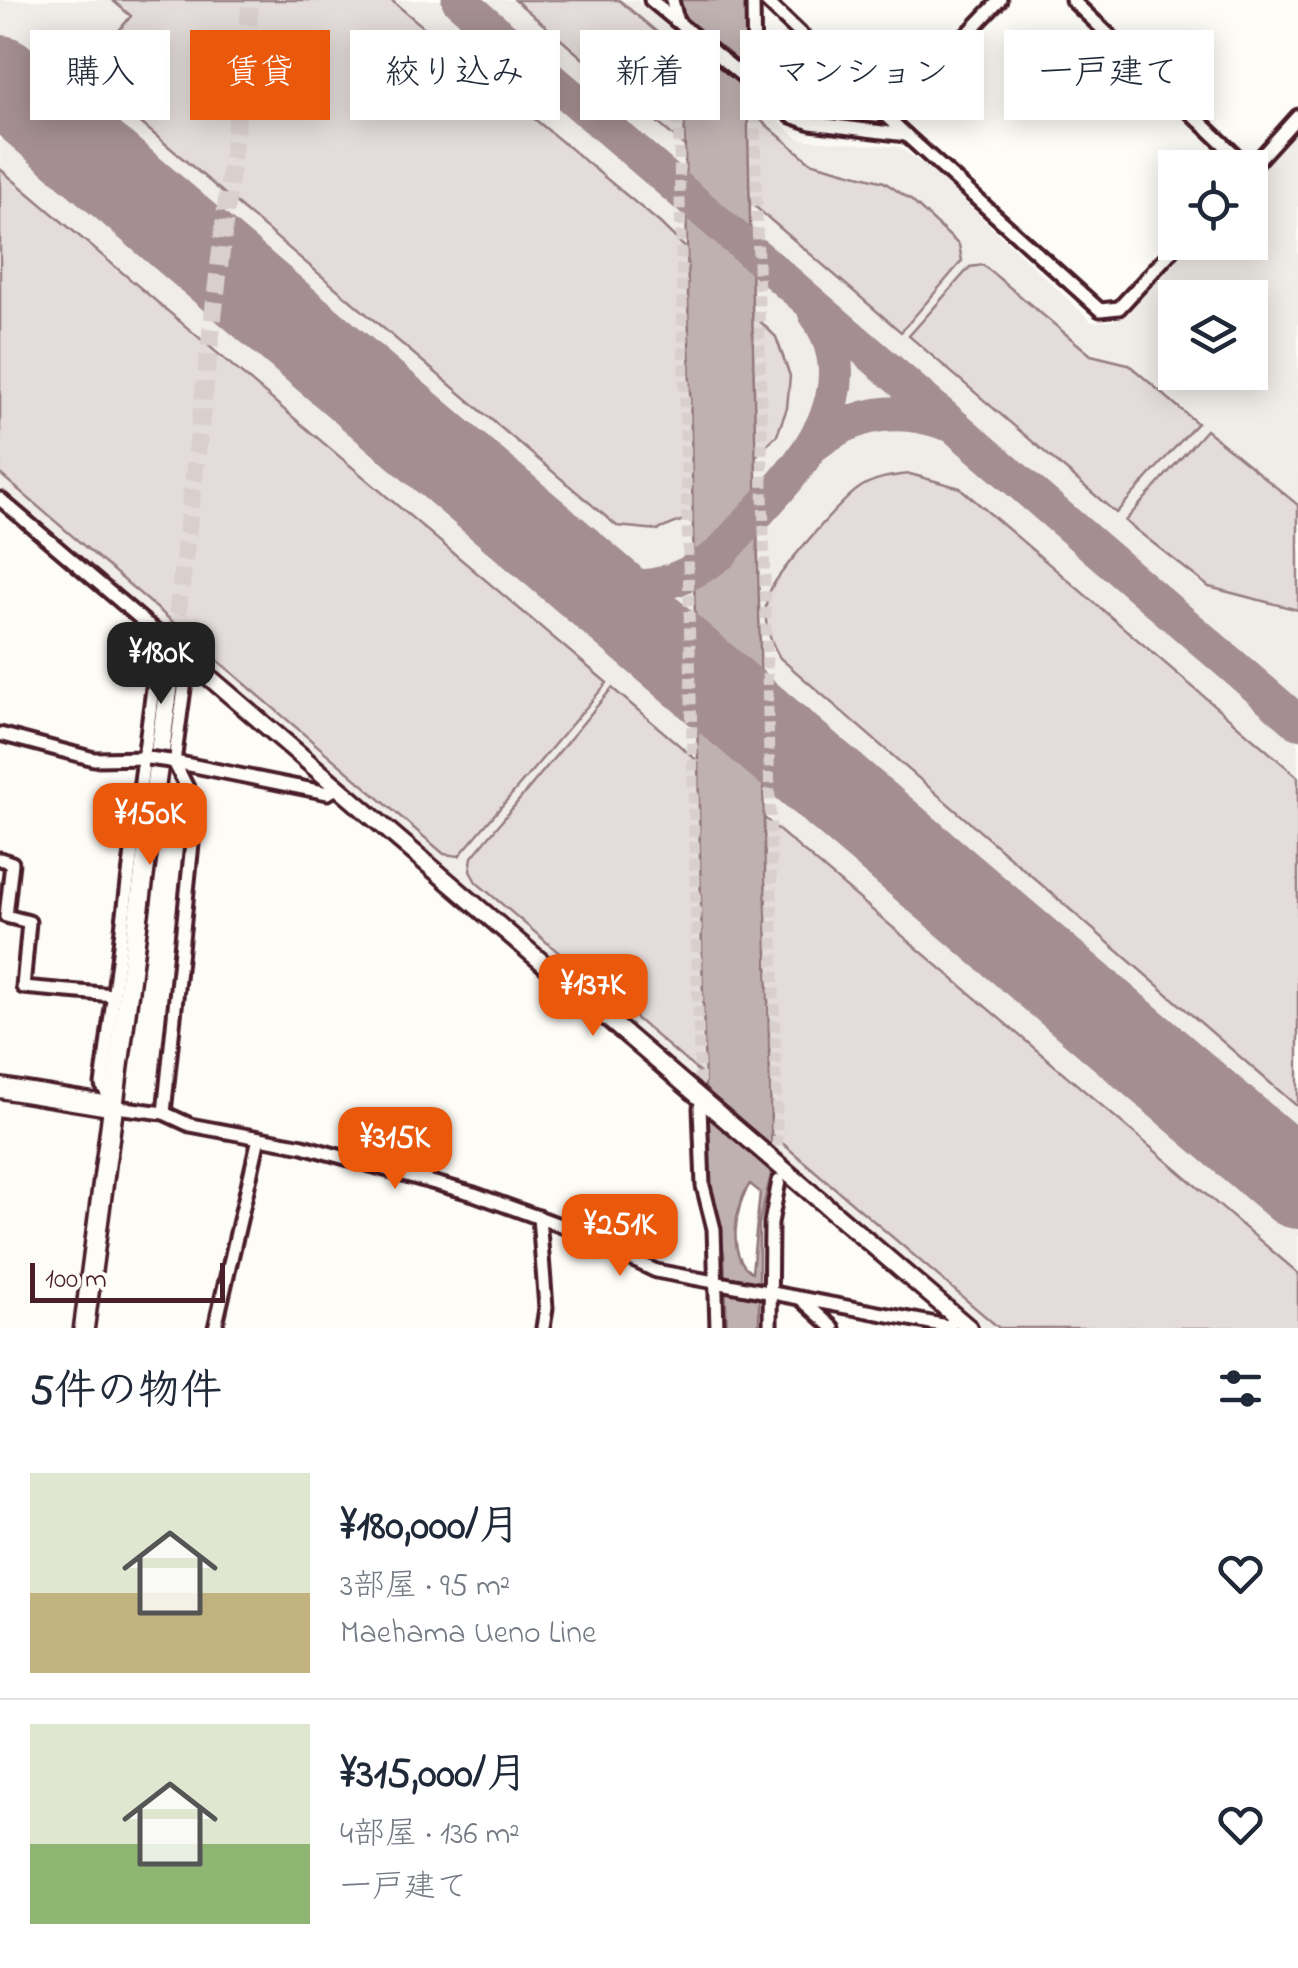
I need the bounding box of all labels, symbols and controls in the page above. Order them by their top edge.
chip: 購入 [30,30,170,120]
chip: 賃貸 [190,30,330,120]
chip: 絞り込み [350,30,560,120]
chip: 新着 [580,30,720,120]
chip: マンション [740,30,984,120]
chip: 一戸建て [1004,30,1214,120]
map controls [1158,150,1268,390]
button: locate [1158,150,1268,260]
button: layers [1158,280,1268,390]
pin: ¥180K [91,622,231,707]
text: ¥180K [129,631,193,678]
pin: ¥150K [80,783,220,868]
text: ¥150K [115,792,185,839]
pin: ¥137K [523,954,663,1039]
text: ¥137K [561,963,625,1010]
pin: ¥315K [325,1107,465,1192]
text: ¥315K [360,1116,430,1163]
pin: ¥251K [550,1194,690,1279]
text: ¥251K [584,1203,656,1250]
scale bar [30,1258,225,1302]
text: 100 m [45,1260,107,1301]
icon: filters [1213,1361,1268,1416]
text: 5件の物件 [30,1362,222,1423]
text: ¥180,000/月 [340,1497,520,1558]
icon: home [110,1513,230,1633]
icon: heart [1213,1546,1268,1601]
text: 3部屋 · 95 m² [340,1564,510,1611]
text: Maehama Ueno Line [340,1611,596,1658]
text: ¥315,000/月 [340,1745,528,1806]
icon: home [110,1764,230,1884]
icon: heart [1213,1797,1268,1852]
text: 4部屋 · 136 m² [340,1812,520,1859]
text: 一戸建て [340,1865,468,1912]

